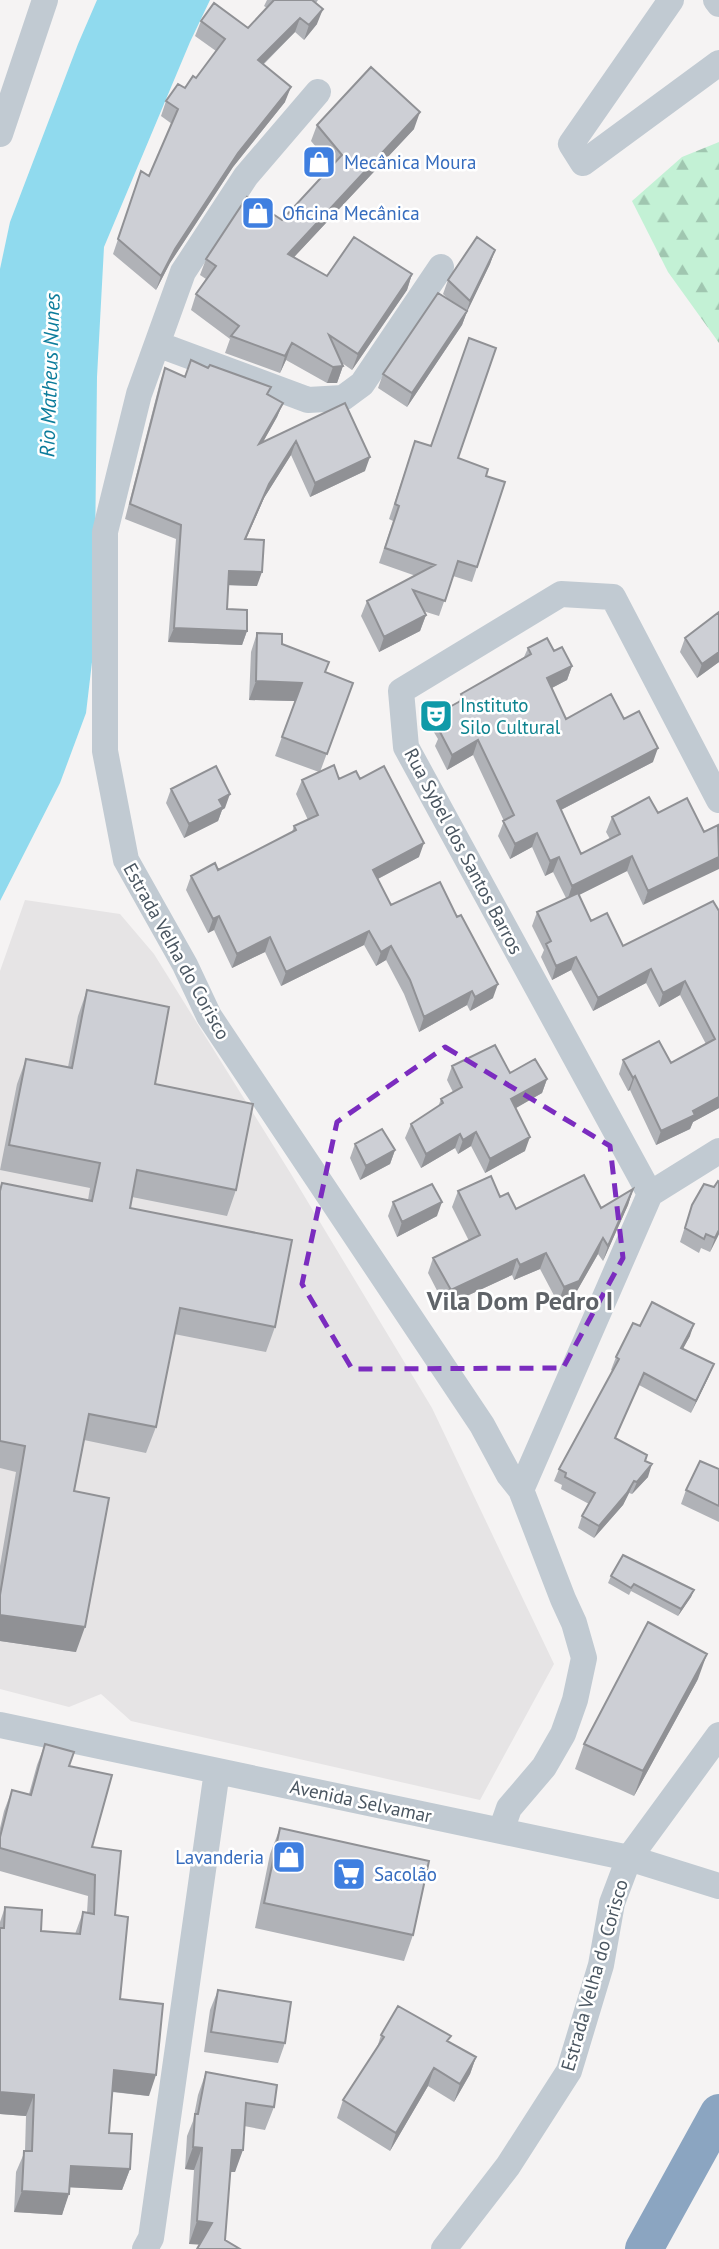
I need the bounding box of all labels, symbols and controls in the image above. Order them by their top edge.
shop icon: Mecânica Moura [300,143,338,181]
place label: Mecânica Moura [344,150,476,174]
shop icon: Oficina Mecânica [239,194,277,232]
place label: Oficina Mecânica [282,201,420,225]
water label: Rio Matheus Nunes [33,292,66,458]
place label: Instituto Silo Cultural [460,693,561,739]
theatre icon: Instituto Silo Cultural [417,697,455,735]
street label: Rua Sybel dos Santos Barros [399,744,529,958]
street label: Estrada Velha do Corisco [118,859,236,1043]
district label: Vila Dom Pedro I [426,1284,613,1317]
street label: Avenida Selvamar [288,1774,435,1828]
shop icon: Lavanderia [270,1838,308,1876]
place label: Lavanderia [175,1845,264,1869]
supermarket icon: Sacolão [330,1855,368,1893]
place label: Sacolão [374,1862,437,1886]
street label: Estrada Velha do Corisco [555,1876,633,2074]

